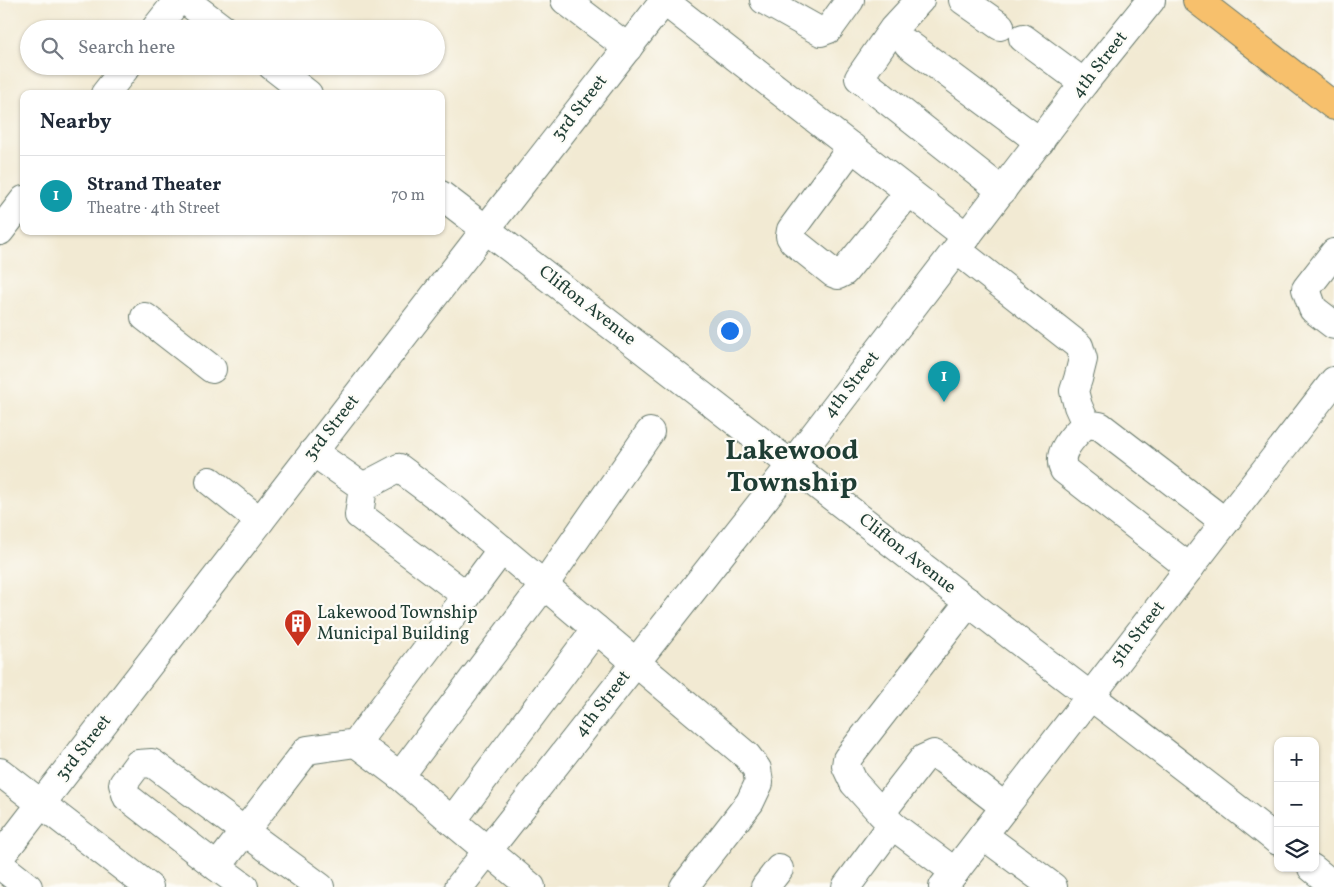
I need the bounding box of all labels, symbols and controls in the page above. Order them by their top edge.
search box [20,20,445,75]
street label: 4th Street [1066,26,1134,104]
icon: search [38,34,66,62]
text: Search here [78,35,175,61]
street label: 3rd Street [546,70,614,146]
text: Nearby [40,108,111,137]
text: Strand Theater [87,172,221,198]
text: 1 [53,185,59,207]
text: 70 m [391,185,425,207]
text: Theatre · 4th Street [87,198,220,220]
street label: Clifton Avenue [533,260,641,352]
your location [717,318,743,344]
street label: 4th Street [818,346,886,424]
pin: 1 [928,361,960,402]
street label: 3rd Street [298,390,366,466]
district label: Lakewood Township [725,432,859,503]
street label: Clifton Avenue [853,508,961,600]
street label: 5th Street [1105,596,1171,672]
place label: Lakewood Township Municipal Building [317,601,478,647]
building icon: Lakewood Township Municipal Building [283,608,313,647]
street label: 4th Street [569,665,637,743]
street label: 3rd Street [50,710,118,786]
map controls [1274,737,1319,872]
button: + [1274,737,1319,782]
button: − [1274,782,1319,827]
button: layers [1274,827,1319,872]

